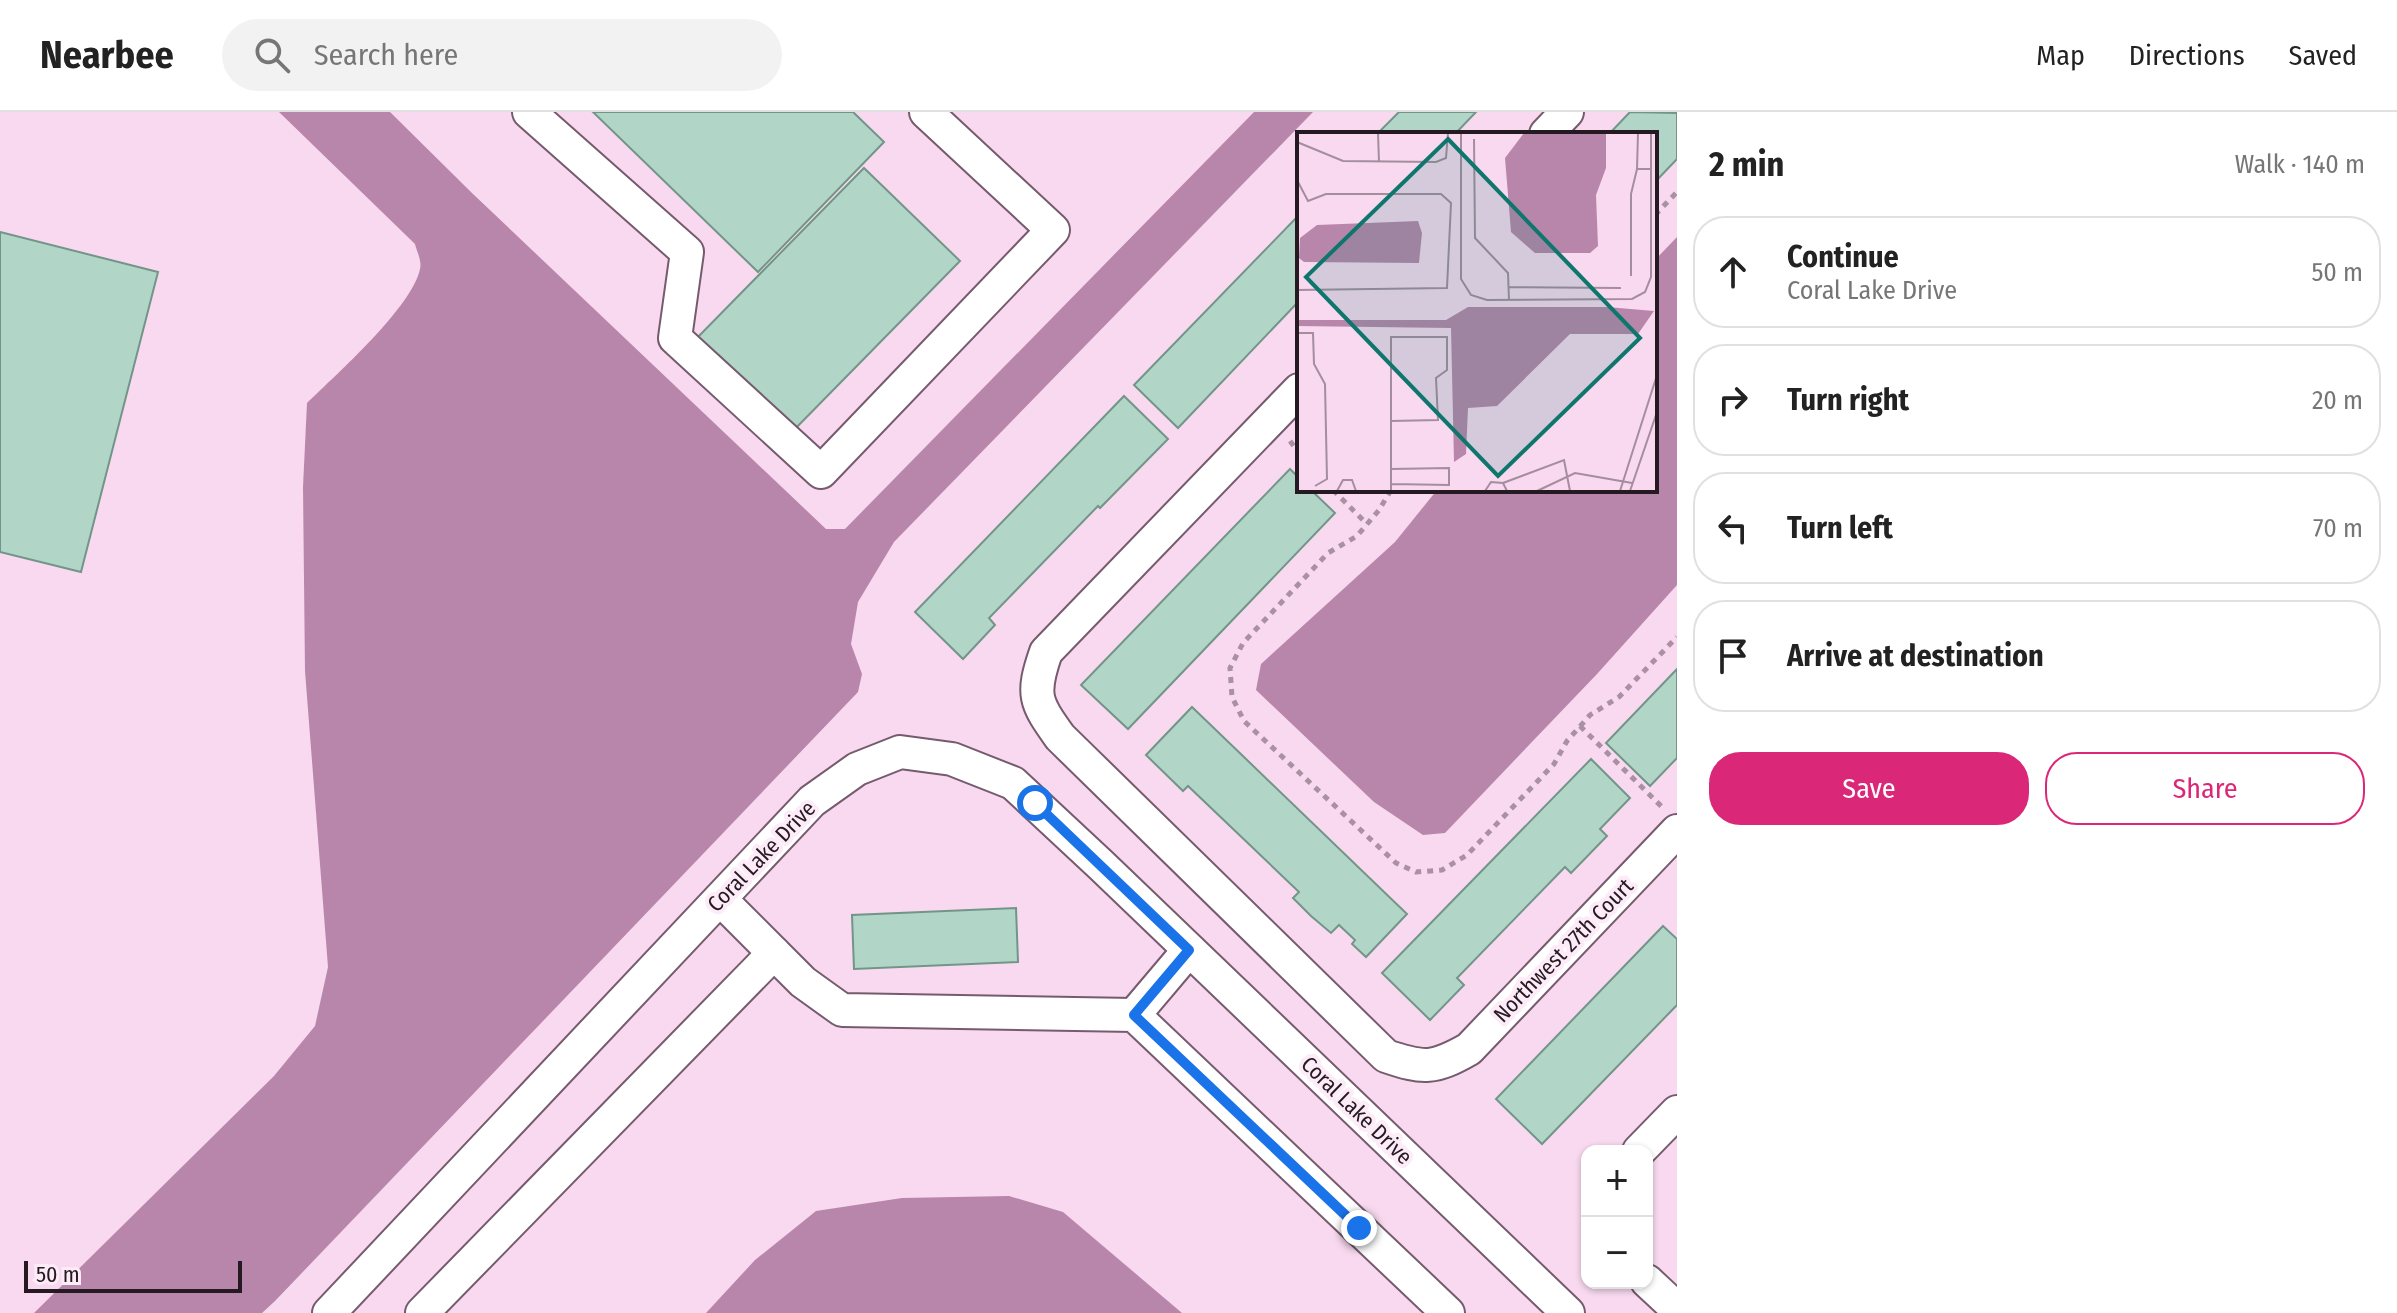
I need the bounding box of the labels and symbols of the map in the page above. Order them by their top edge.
inset map [1297,132,1657,492]
route start [1017,785,1053,821]
street label: Coral Lake Drive [702,795,821,917]
street label: Northwest 27th Court [1488,872,1639,1028]
street label: Coral Lake Drive [1296,1051,1418,1170]
route end [1341,1210,1377,1246]
scale bar [24,1257,242,1293]

